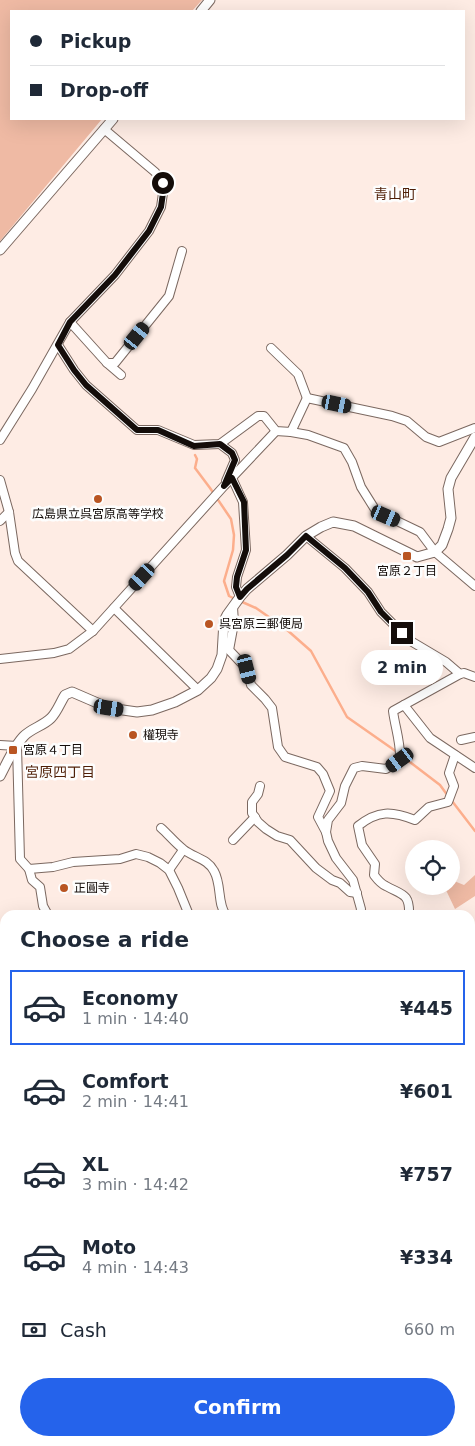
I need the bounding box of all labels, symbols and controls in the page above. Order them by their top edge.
text: Pickup [60,30,131,52]
text: Drop-off [60,79,148,101]
route start [152,172,174,194]
district label: 青山町 [374,186,416,202]
car [121,320,152,352]
car [320,394,353,414]
marker: 広島県立呉宮原高等学校 [92,493,104,505]
car [369,503,402,529]
place label: 広島県立呉宮原高等学校 [32,507,164,521]
marker: 宮原２丁目 [401,550,413,562]
car [126,561,157,593]
place label: 宮原２丁目 [377,564,437,578]
place label: 呉宮原三郵便局 [219,617,303,631]
marker: 呉宮原三郵便局 [203,618,215,630]
route end [391,622,413,644]
callout: 2 min [361,650,443,686]
car [236,653,257,685]
text: 2 min [377,658,427,677]
car [93,698,124,718]
place label: 權現寺 [143,728,179,742]
marker: 權現寺 [127,729,139,741]
place label: 宮原４丁目 [23,743,83,757]
marker: 宮原４丁目 [7,744,19,756]
car [383,745,416,775]
district label: 宮原四丁目 [25,764,95,780]
map controls [405,840,460,895]
button: locate [405,840,460,895]
place label: 正圓寺 [74,881,110,895]
marker: 正圓寺 [58,882,70,894]
text: Choose a ride [20,927,189,952]
icon: car [22,985,67,1030]
text: Economy [82,987,178,1009]
text: ¥445 [400,997,453,1019]
text: 1 min · 14:40 [82,1009,189,1028]
icon: car [22,1068,67,1113]
text: Comfort [82,1070,169,1092]
text: ¥601 [400,1080,453,1102]
text: 2 min · 14:41 [82,1092,189,1111]
icon: car [22,1151,67,1196]
text: XL [82,1153,109,1175]
text: ¥757 [400,1163,453,1185]
text: 3 min · 14:42 [82,1175,189,1194]
icon: car [22,1234,67,1279]
text: Moto [82,1236,136,1258]
text: ¥334 [400,1246,453,1268]
text: 4 min · 14:43 [82,1258,189,1277]
icon: cash [20,1316,48,1344]
text: Cash [60,1319,107,1341]
text: 660 m [404,1320,455,1339]
button: Confirm [20,1378,455,1436]

